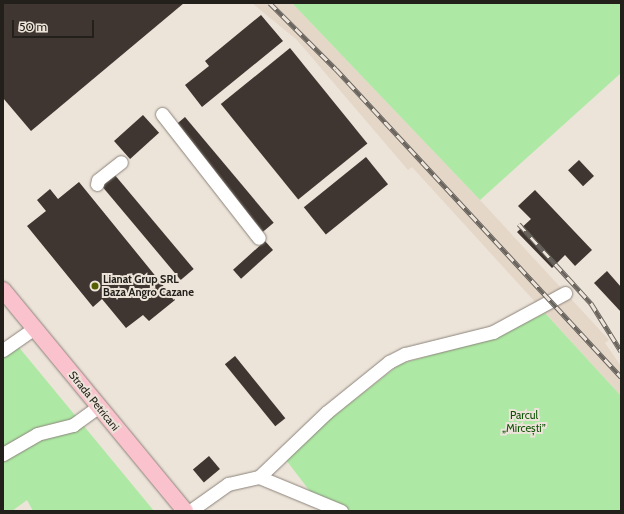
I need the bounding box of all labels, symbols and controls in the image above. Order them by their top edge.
scale bar [14,12,96,38]
text: 50 m [19,19,47,34]
place label: Lianat Grup SRL Baza Angro Cazane [103,273,194,299]
marker: Lianat Grup SRL Baza Angro Cazane [90,281,100,291]
street label: Strada Petricani [66,369,122,433]
park label: Parcul „Mircești” [502,409,546,435]

